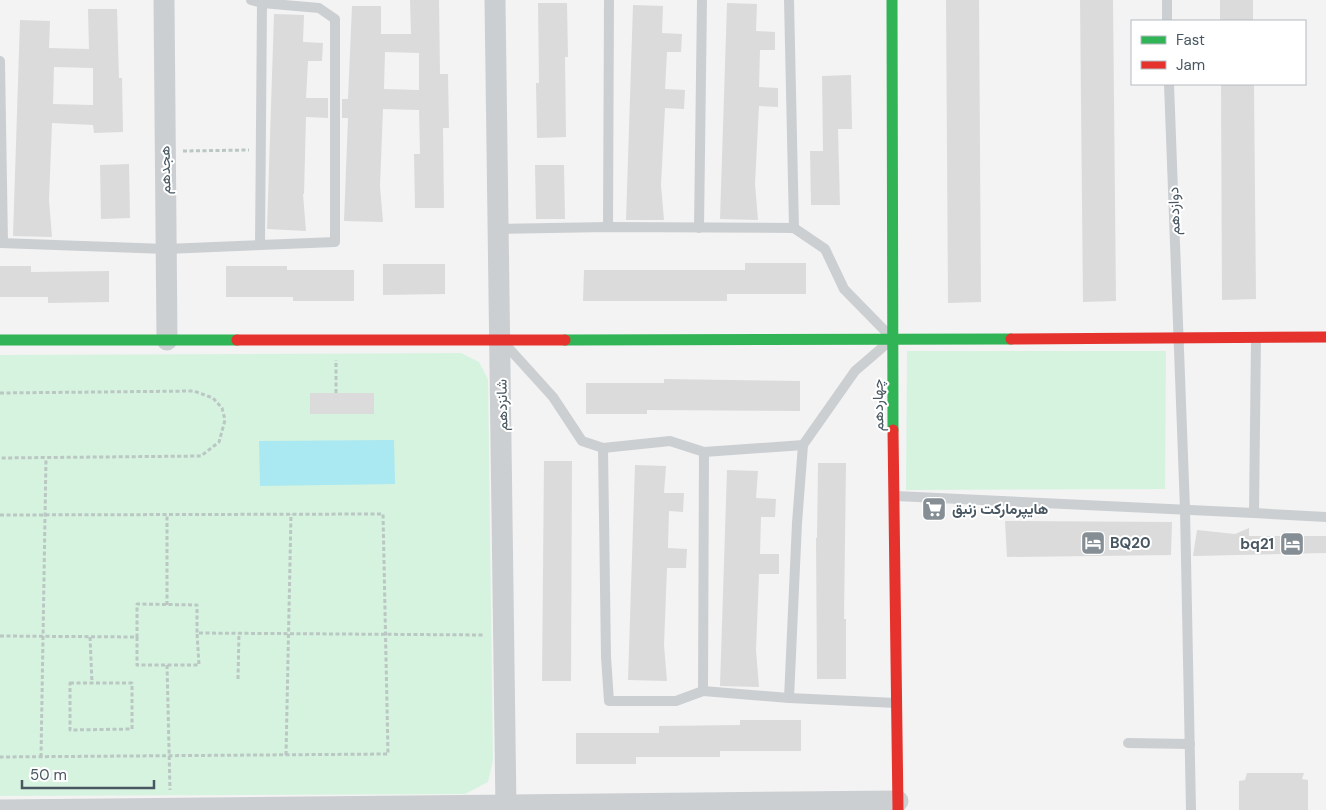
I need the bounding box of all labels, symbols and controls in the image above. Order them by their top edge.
legend [1131,20,1306,85]
text: Fast [1176,30,1205,50]
text: Jam [1176,55,1205,75]
street label: هجدهم [155,146,175,194]
street label: دوازدهم [1163,186,1185,236]
street label: شانزدهم [492,379,512,431]
street label: چهاردهم [868,379,888,431]
supermarket icon: هایپرمارکت زنبق [921,496,947,522]
place label: هایپرمارکت زنبق [952,499,1048,519]
hotel icon: BQ20 [1080,530,1106,556]
hotel icon: bq21 [1279,531,1305,557]
place label: BQ20 [1110,533,1150,553]
place label: bq21 [1240,534,1274,554]
scale bar [22,758,155,790]
text: 50 m [30,765,67,785]

